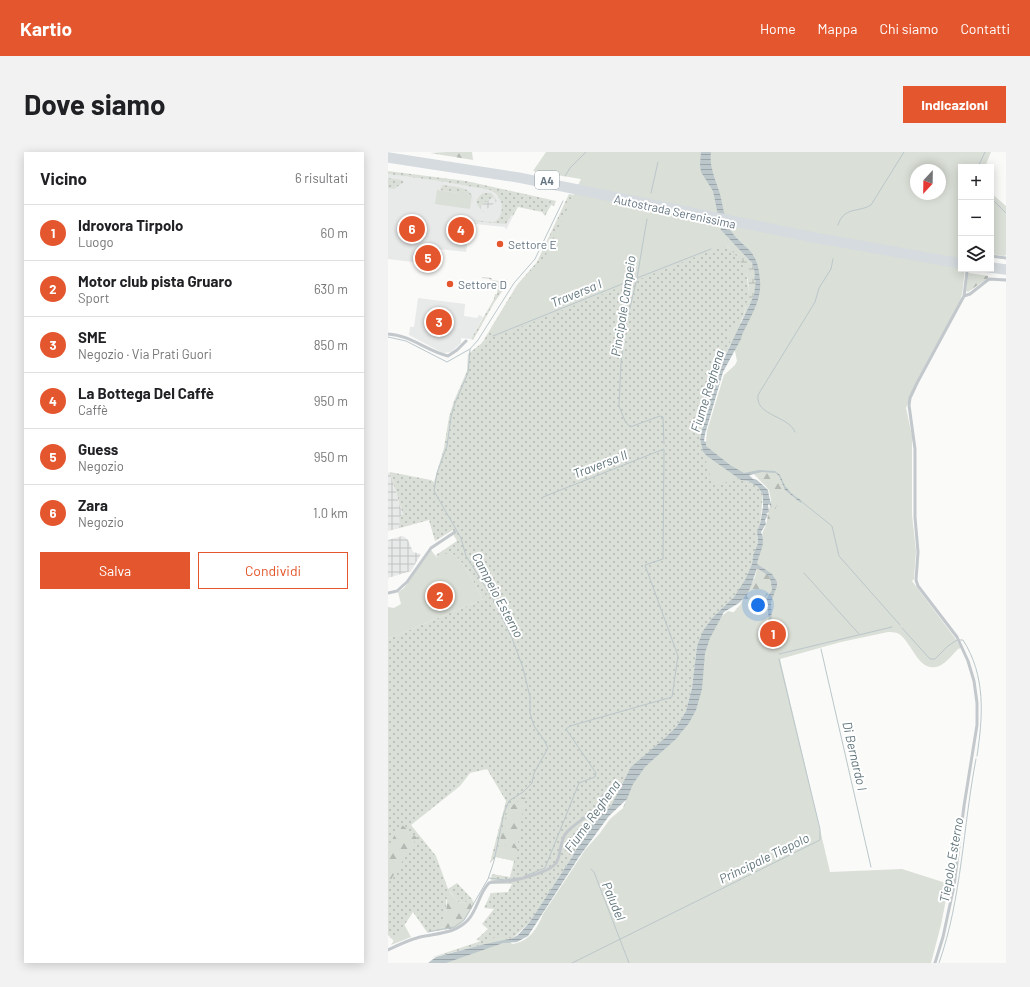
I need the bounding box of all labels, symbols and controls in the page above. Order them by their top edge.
text: Kartio [20,17,72,40]
text: Home [760,20,796,37]
text: Mappa [818,20,857,37]
text: Chi siamo [879,20,938,37]
text: Contatti [960,20,1010,37]
button: Indicazioni [903,86,1006,123]
text: Dove siamo [24,87,166,121]
north arrow [910,164,946,200]
map controls [958,164,994,272]
button: + [958,164,994,200]
text: Vicino [40,168,87,188]
text: 6 risultati [295,170,348,186]
road number: A4 [535,171,559,189]
street label: Autostrada Serenissima [613,191,737,231]
button: − [958,200,994,236]
pin: 6 [399,214,425,244]
pin: 4 [448,215,474,245]
text: Idrovora Tirpolo [78,216,183,234]
text: 1 [51,225,55,241]
text: 60 m [321,225,348,241]
text: Luogo [78,234,113,250]
button: layers [958,236,994,272]
place label: Settore E [508,237,557,251]
marker: Settore E [495,239,505,249]
pin: 5 [415,243,441,273]
water label: Pincipale Campeio [607,254,639,357]
text: Motor club pista Gruaro [78,272,232,290]
water label: Traversa I [548,276,604,310]
place label: Settore D [458,277,507,291]
marker: Settore D [445,279,455,289]
text: 2 [49,281,57,297]
text: 630 m [314,281,348,297]
text: Sport [78,290,109,306]
pin: 3 [426,307,452,337]
text: SME [78,328,106,346]
text: 3 [49,337,57,353]
text: 850 m [314,337,348,353]
text: Negozio · Via Prati Guori [78,346,212,362]
water label: Fiume Reghena [687,348,727,434]
text: La Bottega Del Caffè [78,384,214,402]
text: 4 [49,393,57,409]
text: 950 m [314,393,348,409]
text: Caffè [78,402,108,418]
text: Guess [78,440,118,458]
water label: Traversa II [571,446,629,482]
text: 5 [49,449,57,465]
text: 950 m [314,449,348,465]
text: Negozio [78,458,124,474]
text: Zara [78,496,108,514]
text: 6 [50,505,56,521]
text: 1.0 km [313,505,348,521]
text: Negozio [78,514,124,530]
water label: Campeio Esterno [469,550,527,640]
button: Salva [40,552,190,589]
button: Condividi [198,552,348,589]
pin: 2 [427,581,453,611]
your location [748,595,768,615]
pin: 1 [760,619,786,649]
water label: Di Bernardo I [839,720,871,792]
water label: Fiume Reghena [561,777,624,855]
water label: Tiepolo Esterno [936,816,966,904]
water label: Principale Tiepolo [716,829,812,887]
water label: Paludel [599,879,629,923]

